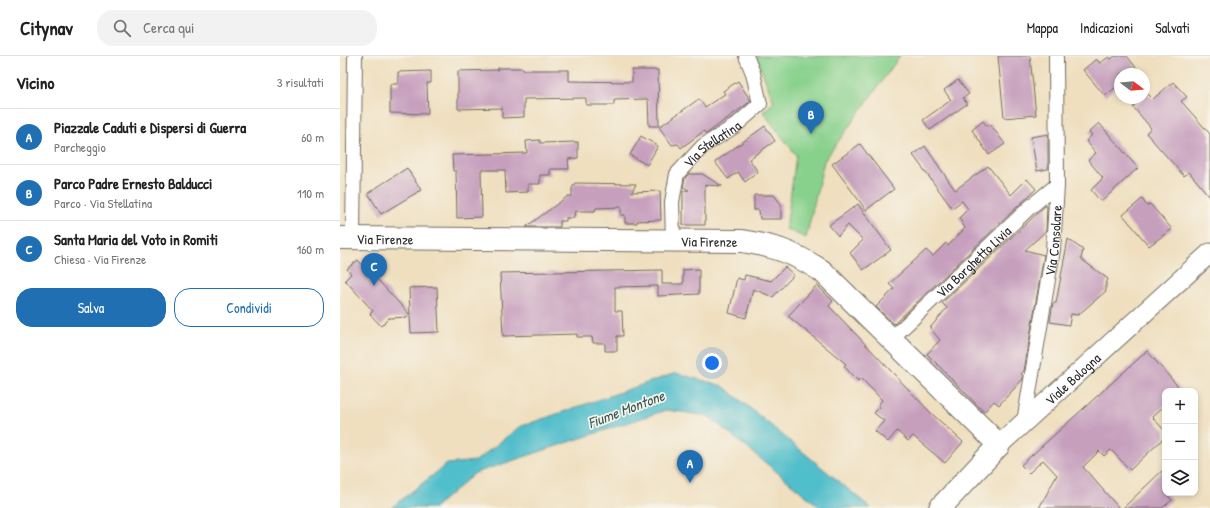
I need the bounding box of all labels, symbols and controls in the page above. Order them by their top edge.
search box [97,10,377,46]
text: Citynav [20,15,73,41]
icon: search [111,17,133,39]
text: Cerca qui [143,17,194,38]
text: Mappa [1027,18,1058,37]
text: Indicazioni [1080,18,1133,37]
text: Salvati [1155,18,1190,37]
north arrow [1114,68,1150,104]
text: Vicino [16,71,54,94]
text: 3 risultati [277,73,324,91]
pin: B [798,101,824,134]
street label: Via Stellatina [679,116,745,171]
text: Piazzale Caduti e Dispersi di Guerra [54,117,246,138]
text: A [26,128,32,146]
text: 60 m [301,128,324,146]
text: Parcheggio [54,138,106,156]
text: Parco Padre Ernesto Balducci [54,173,212,194]
text: B [26,184,32,202]
text: 110 m [297,184,324,202]
text: Parco · Via Stellatina [54,194,152,212]
street label: Via Consolare [1039,204,1065,277]
street label: Via Borghetto Livia [931,221,1015,301]
text: Santa Maria del Voto in Romiti [54,229,218,250]
street label: Via Firenze [356,229,414,248]
street label: Via Firenze [680,231,738,250]
text: C [25,240,33,258]
text: 160 m [296,240,324,258]
text: Chiesa · Via Firenze [54,250,146,268]
pin: C [361,253,387,286]
button: Salva [16,288,166,327]
button: Condividi [174,288,324,327]
street label: Viale Bologna [1040,348,1105,409]
your location [702,353,722,373]
water label: Fiume Montone [585,384,668,433]
map controls [1162,388,1198,496]
button: + [1162,388,1198,424]
button: − [1162,424,1198,460]
pin: A [677,450,703,483]
button: layers [1162,460,1198,496]

